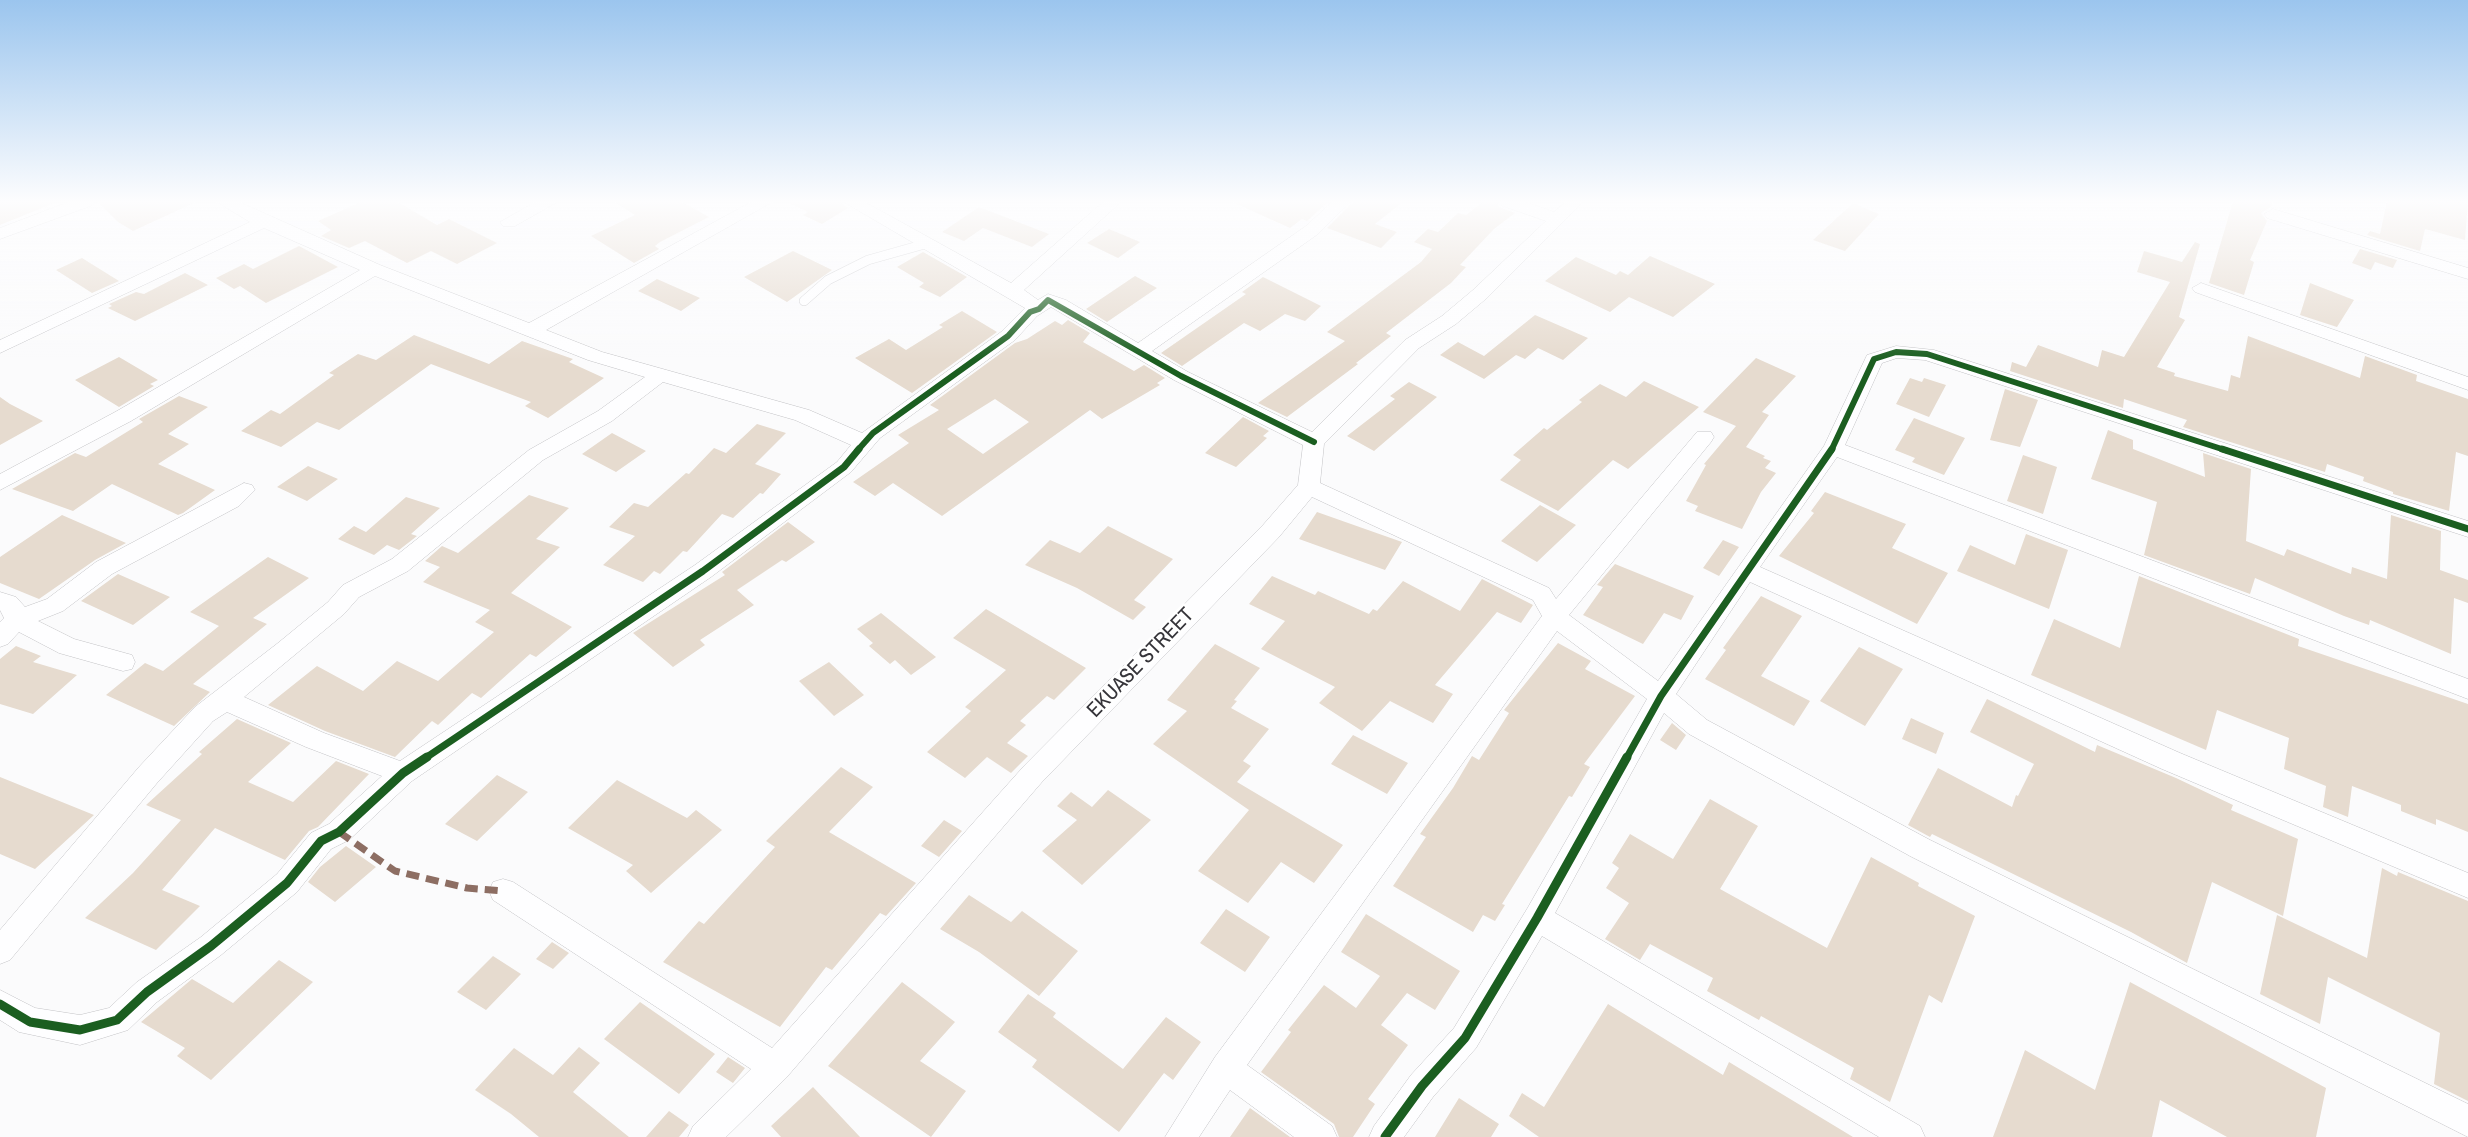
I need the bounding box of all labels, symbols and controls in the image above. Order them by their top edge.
street label: EKUASE STREET [1082,603,1200,723]

